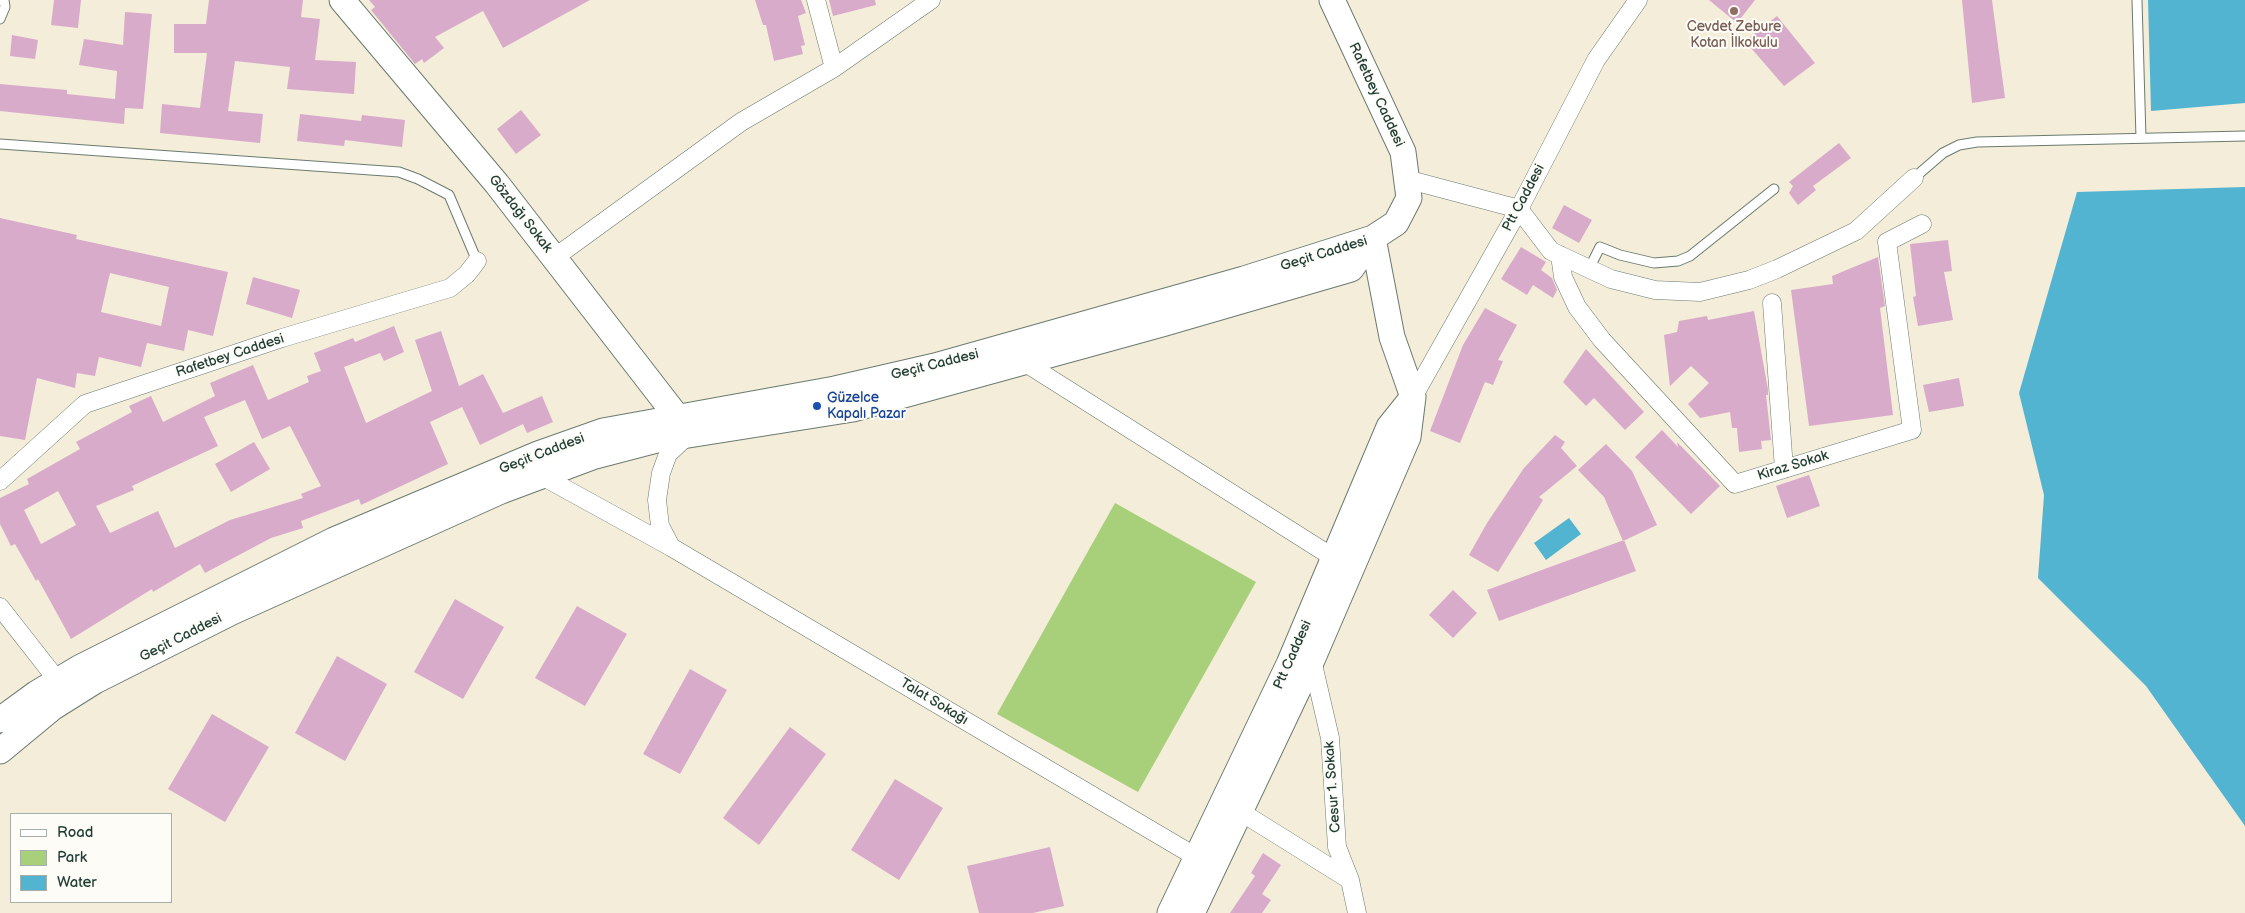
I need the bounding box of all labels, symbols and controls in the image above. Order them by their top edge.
marker: Cevdet Zebure Kotan İlkokulu [1728,5,1740,17]
place label: Cevdet Zebure Kotan İlkokulu [1687,19,1781,52]
street label: Rafetbey Caddesi [1345,40,1407,150]
street label: Ptt Caddesi [1499,162,1549,234]
street label: Gözdağı Sokak [485,172,555,256]
street label: Geçit Caddesi [1278,233,1370,275]
street label: Rafetbey Caddesi [174,331,286,381]
street label: Geçit Caddesi [889,346,981,384]
place label: Güzelce Kapalı Pazar [827,390,906,422]
marker: Güzelce Kapalı Pazar [811,400,823,412]
street label: Geçit Caddesi [497,430,587,478]
street label: Kiraz Sokak [1755,447,1831,485]
street label: Geçit Caddesi [137,610,225,666]
street label: Ptt Caddesi [1270,618,1316,692]
street label: Talat Sokağı [897,675,971,729]
street label: Cesur 1. Sokak [1321,741,1345,833]
legend [10,813,172,903]
text: Road [57,823,93,842]
text: Park [57,848,87,867]
text: Water [57,873,97,892]

